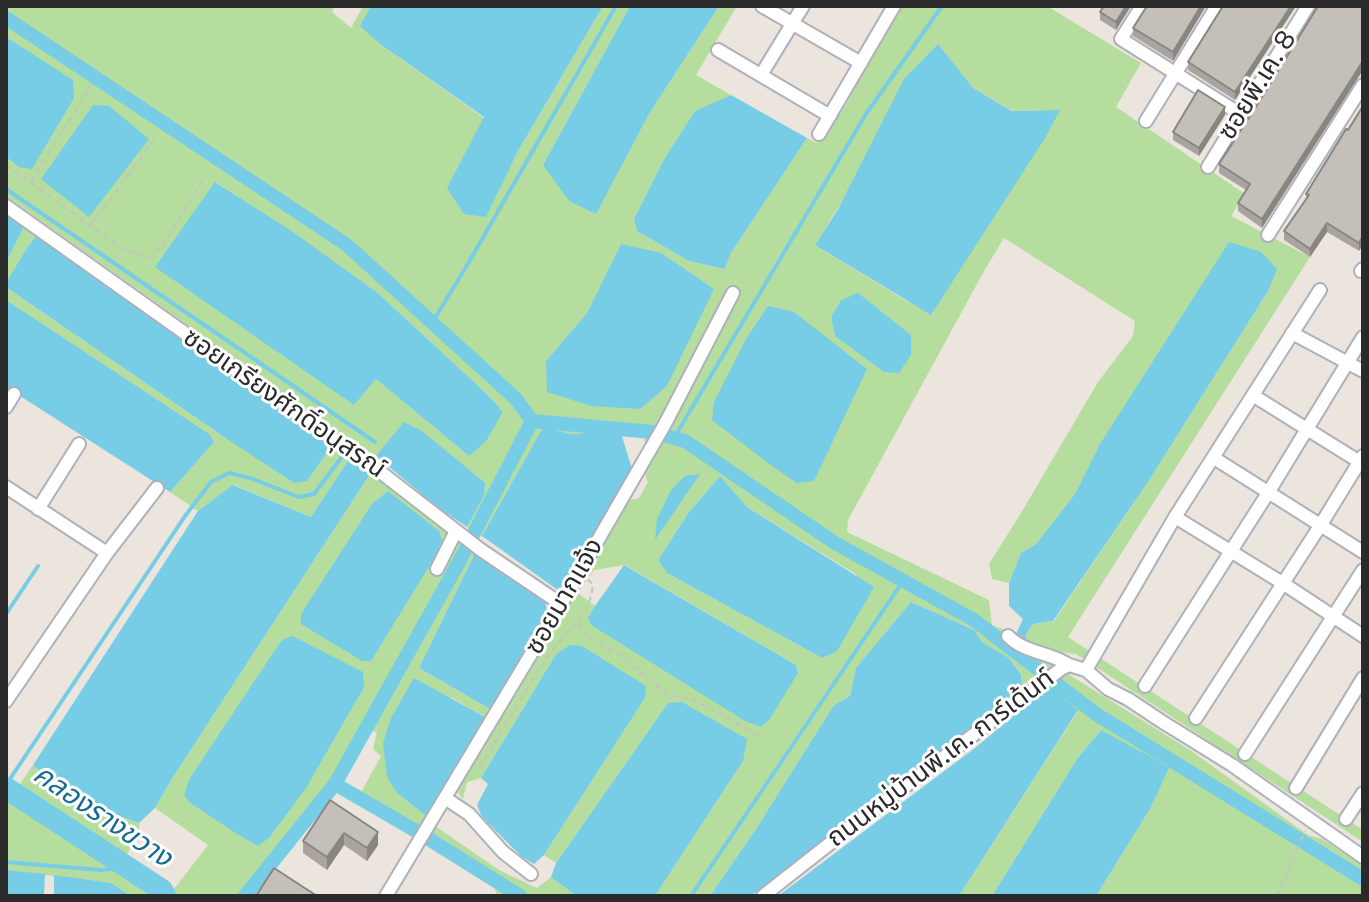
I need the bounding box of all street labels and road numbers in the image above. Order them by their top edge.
street label: ซอยพี.เค. 8 [1212,26,1304,146]
street label: ซอยเกรียงศักดิ์อนุสรณ์ [177,322,391,486]
street label: ซอยมากแจ้ง [519,533,611,661]
street label: ถนนหมู่บ้านพี.เค. การ์เด้นท์ [821,663,1061,855]

